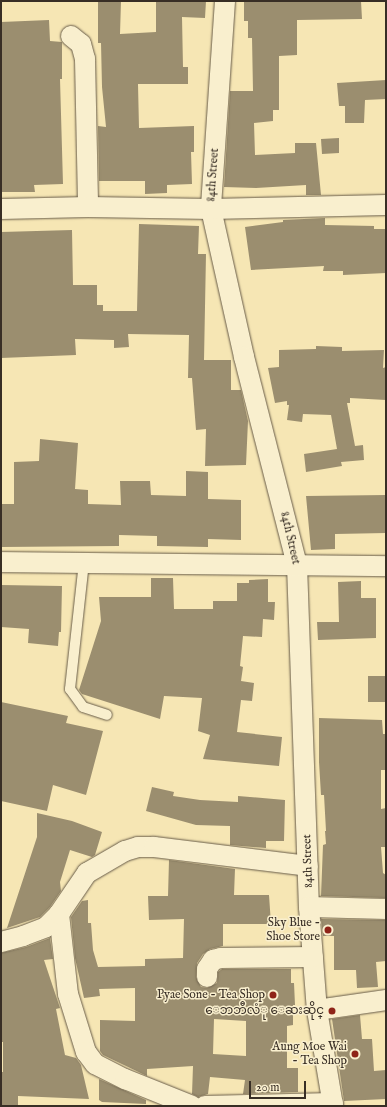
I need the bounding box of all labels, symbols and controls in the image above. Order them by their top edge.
street label: 84th Street [204,148,222,202]
street label: 84th Street [277,510,303,566]
street label: 84th Street [300,834,316,888]
place label: Sky Blue - Shoe Store [266,916,320,944]
marker: Sky Blue - Shoe Store [323,925,333,935]
place label: Pyae Sone - Tea Shop [157,988,265,1002]
marker: Pyae Sone - Tea Shop [268,990,278,1000]
place label: ေဘဘီလံု ေဆးဆိုင္ [206,1004,324,1018]
marker: ေဘဘီလံု ေဆးဆိုင္ [327,1006,337,1016]
place label: Aung Moe Wai - Tea Shop [272,1040,347,1068]
marker: Aung Moe Wai - Tea Shop [350,1049,360,1059]
scale bar [251,1073,308,1099]
text: 20 m [256,1080,279,1095]

